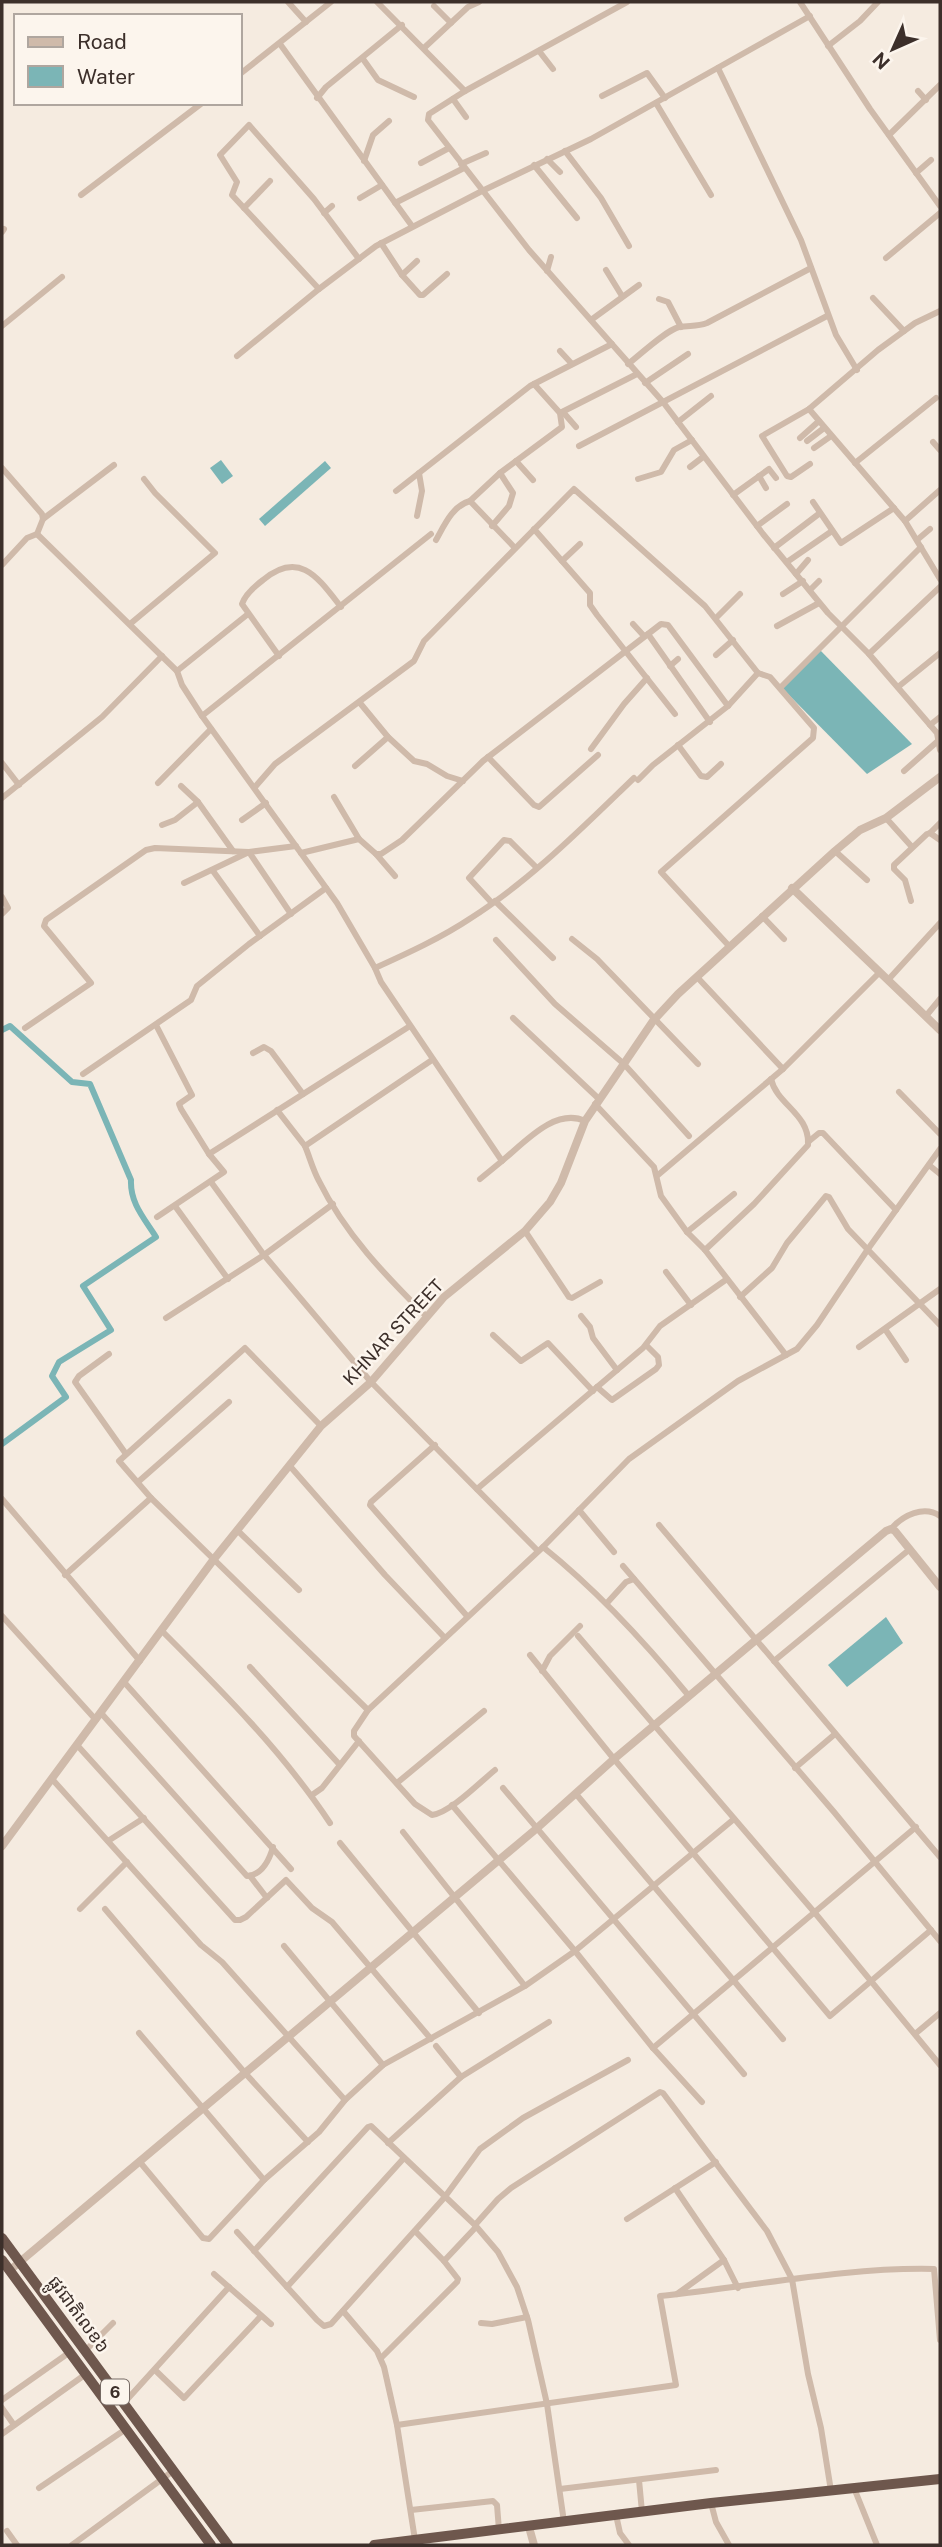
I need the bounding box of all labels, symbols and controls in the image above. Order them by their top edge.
legend [14,14,242,105]
north arrow [858,14,928,84]
text: Road [77,29,127,54]
text: N [868,48,894,74]
text: Water [77,64,135,89]
street label: KHNAR STREET [339,1274,448,1389]
street label: ផ្លូវជាតិលេខ៦ [39,2271,114,2360]
road number: 6 [101,2380,129,2404]

